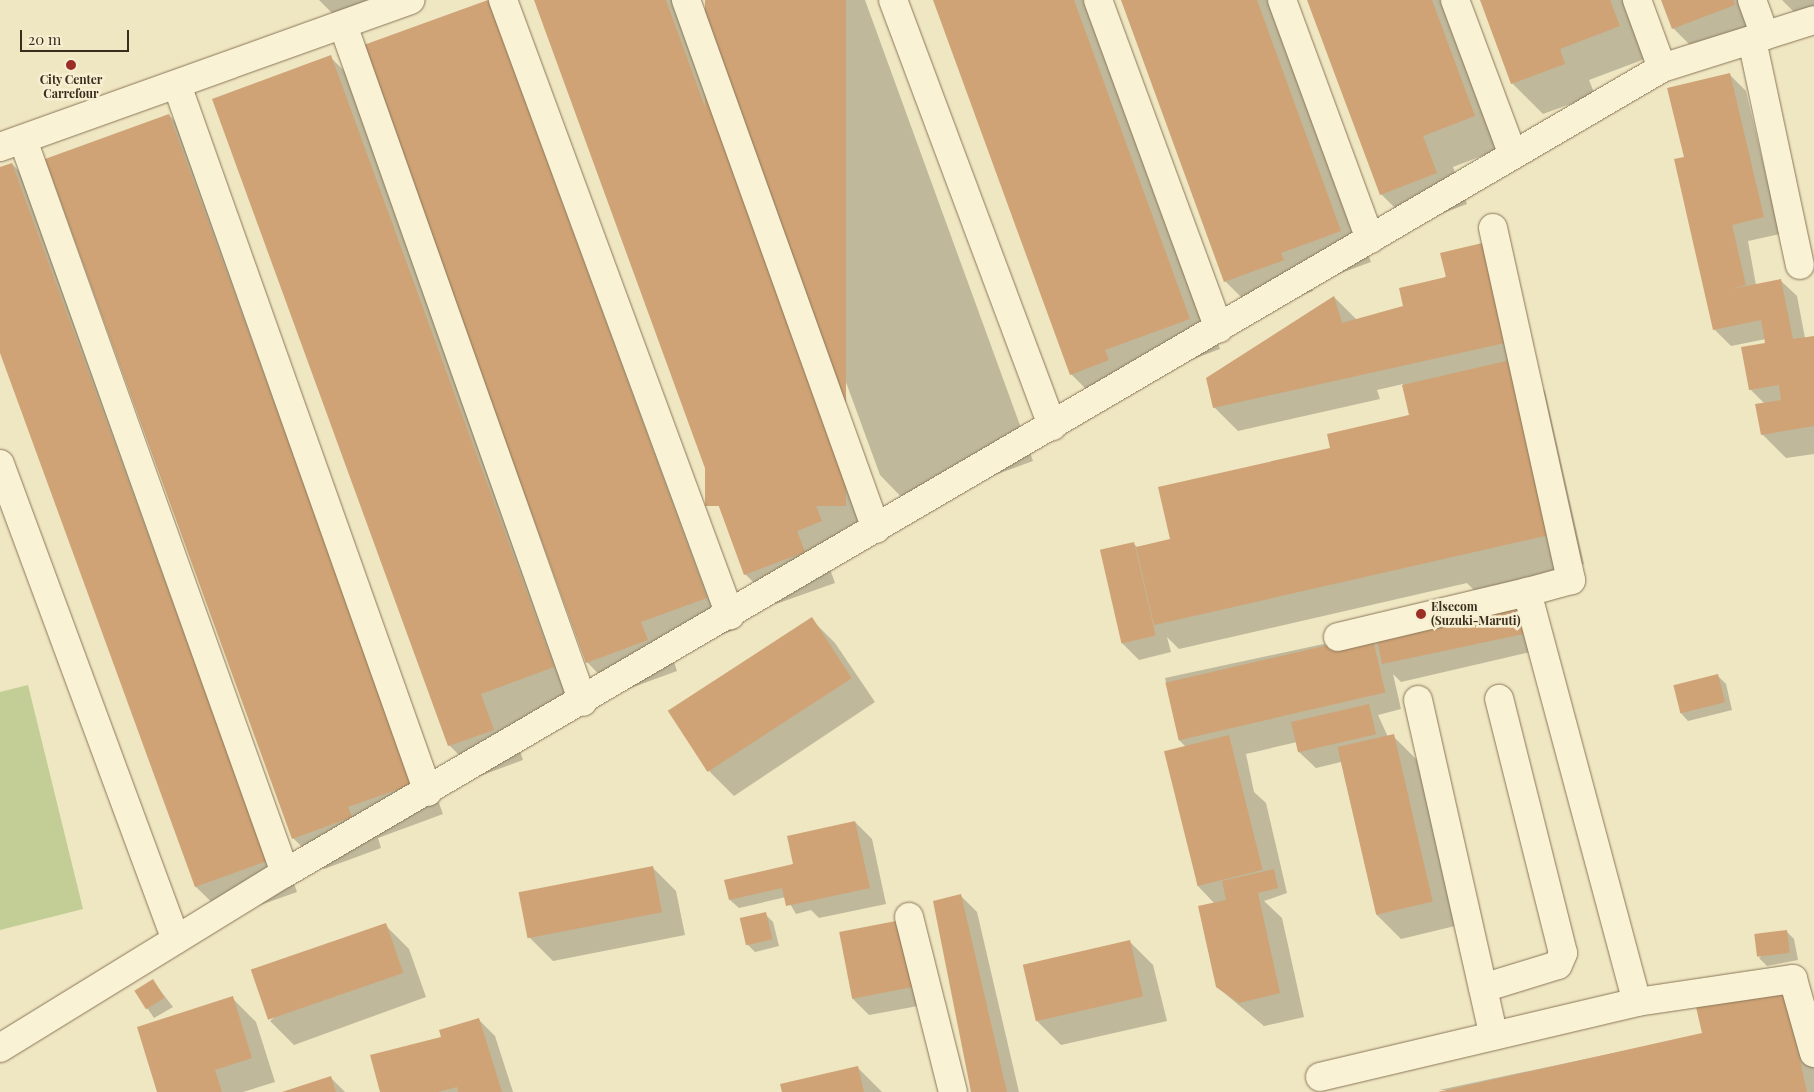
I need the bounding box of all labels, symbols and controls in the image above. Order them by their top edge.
scale bar [22,20,131,52]
text: 20 m [28,29,61,49]
marker: City Center Carrefour [65,59,77,71]
place label: City Center Carrefour [39,73,103,101]
place label: Elsecom (Suzuki-Maruti) [1431,600,1520,628]
marker: Elsecom (Suzuki-Maruti) [1415,608,1427,620]

